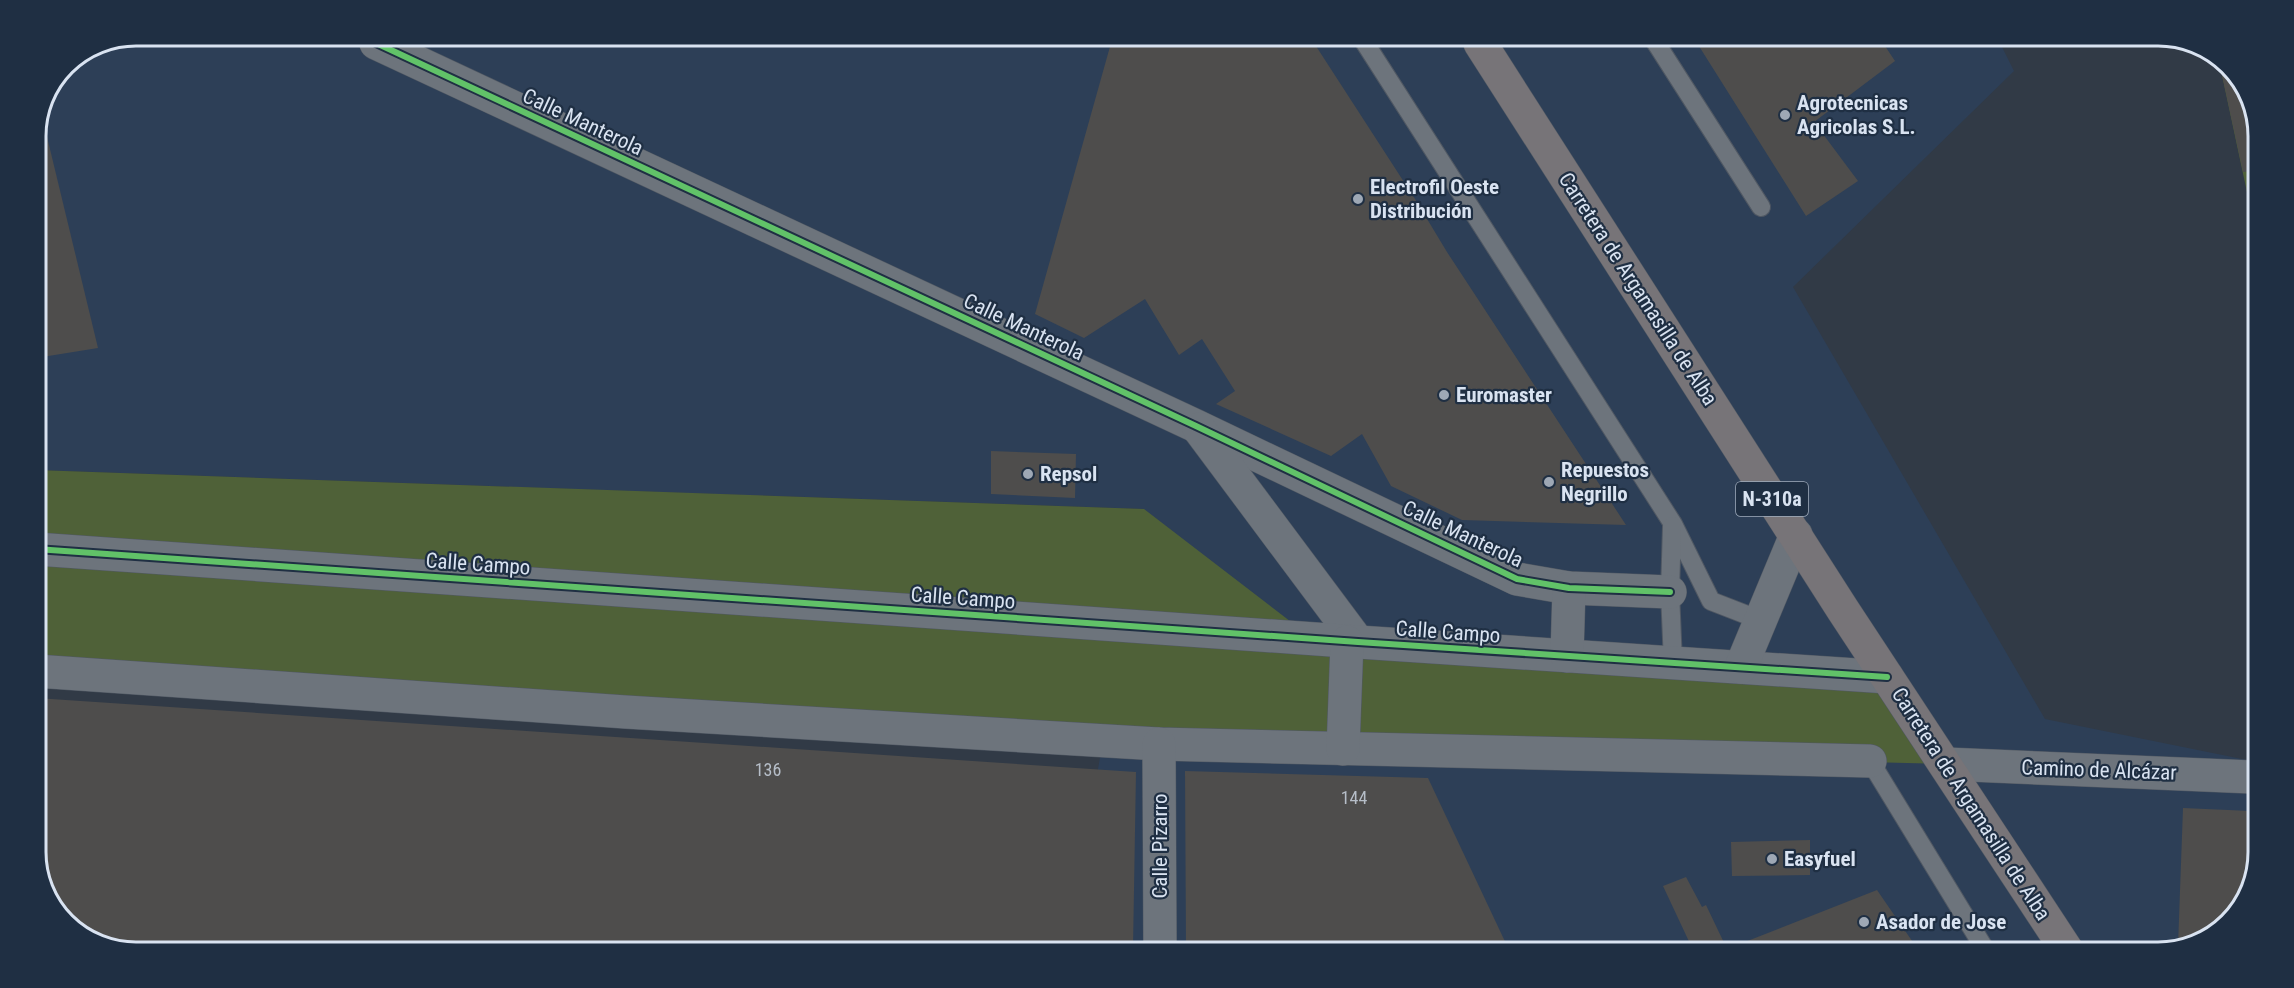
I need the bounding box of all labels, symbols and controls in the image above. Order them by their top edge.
street label: Calle Manterola [519,84,647,160]
place label: Agrotecnicas Agricolas S.L. [1797,91,1916,139]
marker: Agrotecnicas Agricolas S.L. [1778,108,1792,122]
street label: Carretera de Argamasilla de Alba [1554,168,1722,410]
place label: Electrofil Oeste Distribución [1370,175,1499,223]
marker: Electrofil Oeste Distribución [1351,192,1365,206]
street label: Calle Manterola [960,289,1088,365]
place label: Euromaster [1456,383,1552,407]
marker: Euromaster [1437,388,1451,402]
place label: Repuestos Negrillo [1561,458,1649,506]
place label: Repsol [1040,462,1097,486]
marker: Repsol [1021,467,1035,481]
marker: Repuestos Negrillo [1542,475,1556,489]
road number: N-310a [1736,482,1808,516]
street label: Calle Manterola [1399,496,1527,572]
street label: Calle Campo [425,548,531,580]
street label: Calle Campo [910,582,1016,614]
street label: Calle Campo [1395,616,1501,648]
street label: Carretera de Argamasilla de Alba [1887,683,2055,925]
street label: Camino de Alcázar [2021,755,2177,785]
house number: 136 [755,759,781,780]
house number: 144 [1341,787,1367,808]
street label: Calle Pizarro [1148,793,1172,899]
place label: Easyfuel [1784,847,1856,871]
marker: Easyfuel [1765,852,1779,866]
place label: Asador de Jose [1876,910,2006,934]
marker: Asador de Jose [1857,915,1871,929]

